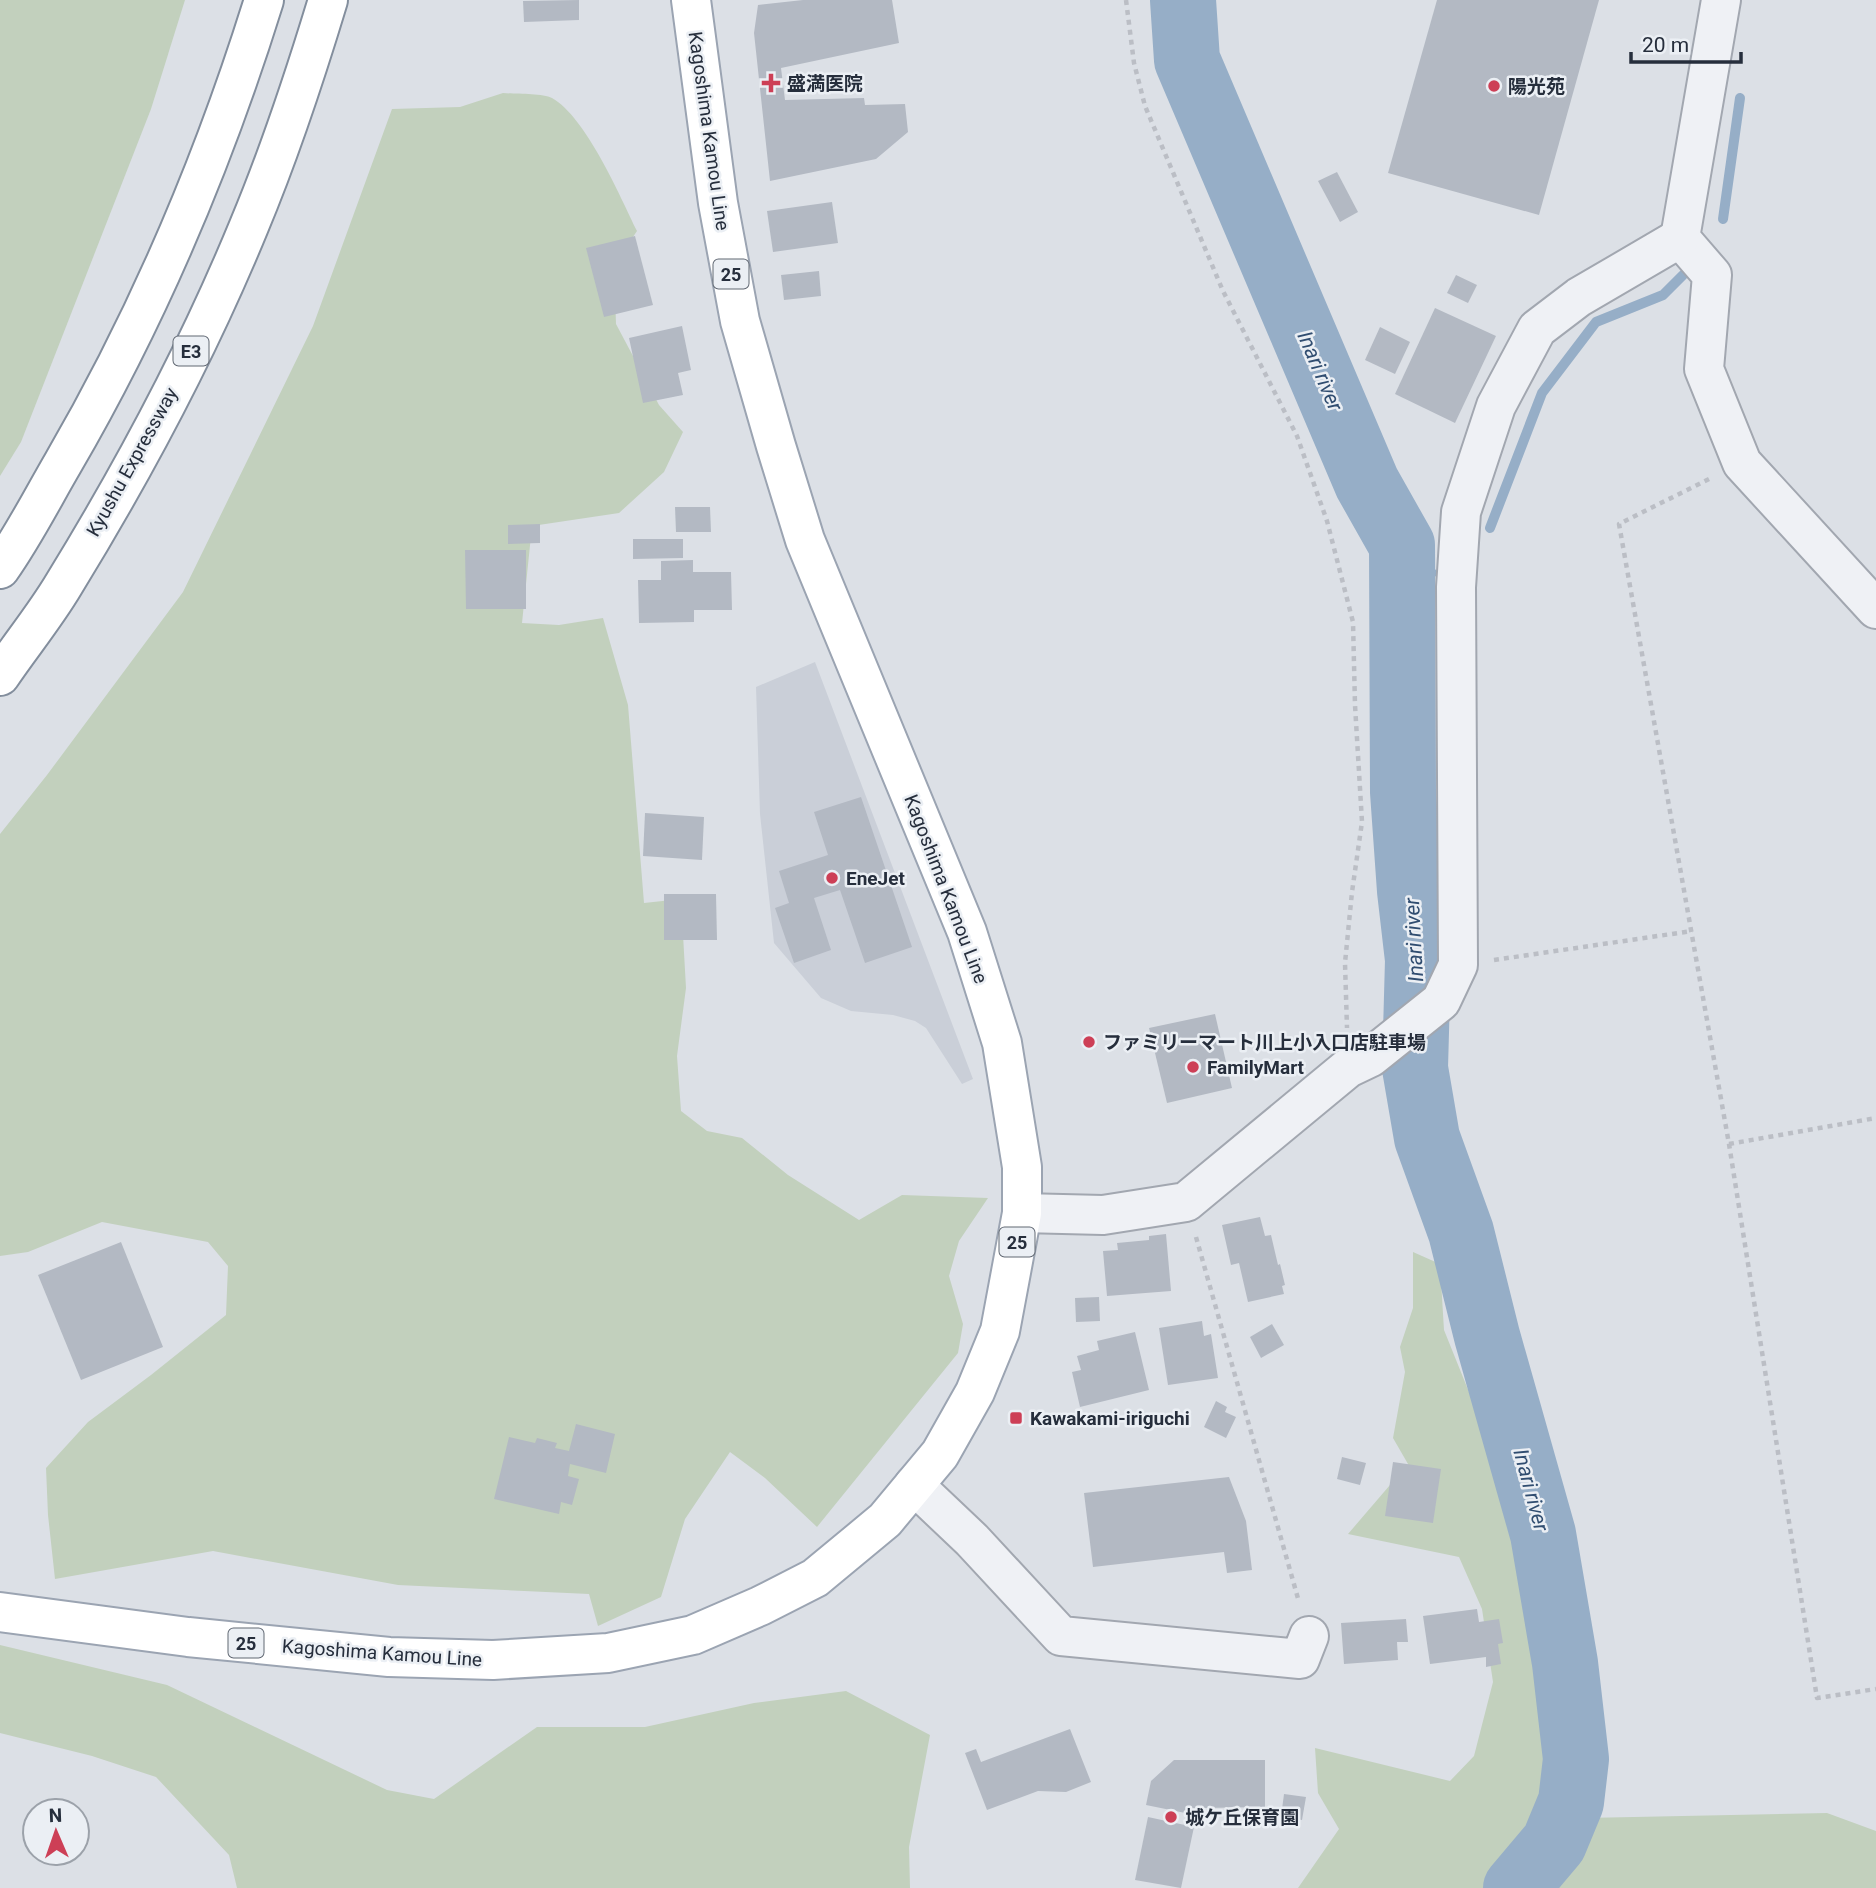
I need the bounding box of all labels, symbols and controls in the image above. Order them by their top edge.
scale bar [1631,21,1741,65]
street label: Kagoshima Kamou Line [684,30,734,232]
text: 20 m [1642,33,1689,57]
place label: 盛満医院 [787,72,863,95]
marker: 盛満医院 [761,73,781,93]
place label: 陽光苑 [1508,75,1565,98]
marker: 陽光苑 [1486,78,1502,94]
road number: 25 [714,260,748,288]
water label: Inari river [1293,328,1348,415]
road number: E3 [174,337,208,366]
street label: Kyushu Expressway [82,383,182,541]
street label: Kagoshima Kamou Line [899,791,993,987]
place label: EneJet [846,867,905,890]
marker: EneJet [824,870,840,886]
water label: Inari river [1400,896,1428,983]
place label: ファミリーマート川上小入口店駐車場 [1103,1031,1426,1054]
marker: ファミリーマート川上小入口店駐車場 [1081,1034,1097,1050]
place label: FamilyMart [1207,1056,1305,1079]
marker: FamilyMart [1185,1059,1201,1075]
road number: 25 [1000,1227,1034,1256]
place label: Kawakami-iriguchi [1030,1407,1190,1430]
marker: Kawakami-iriguchi [1008,1410,1024,1426]
water label: Inari river [1509,1446,1554,1535]
road number: 25 [229,1628,264,1658]
street label: Kagoshima Kamou Line [281,1635,483,1671]
north arrow [21,1797,91,1867]
text: N [48,1804,63,1827]
place label: 城ケ丘保育園 [1185,1806,1299,1829]
marker: 城ケ丘保育園 [1163,1809,1179,1825]

